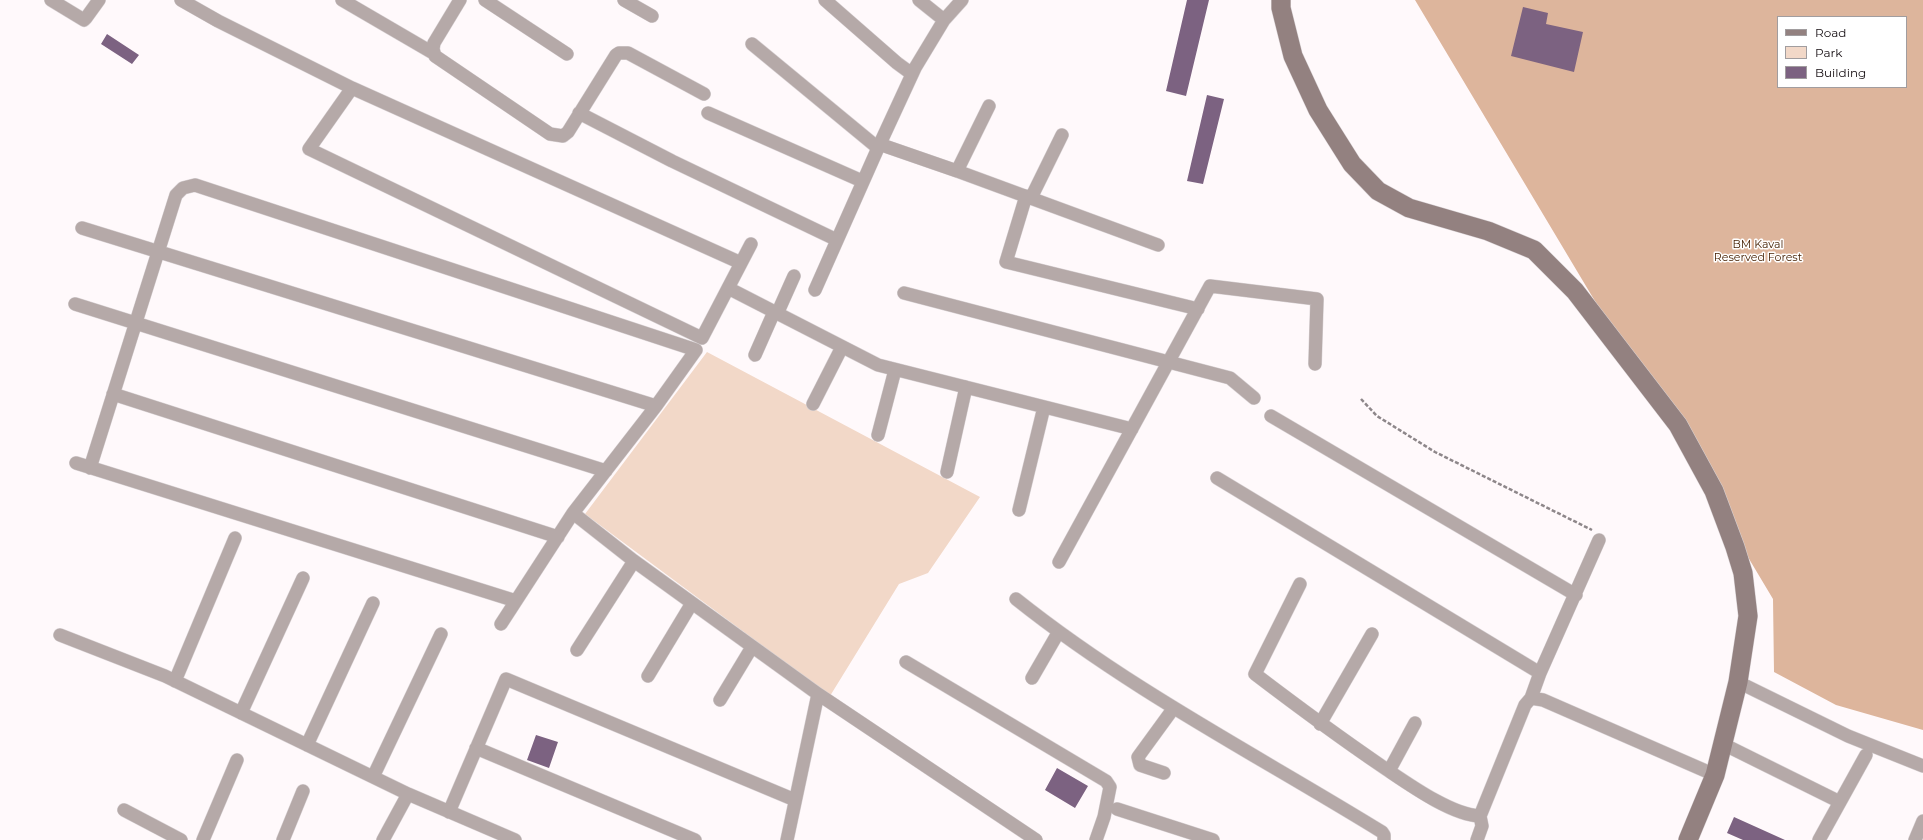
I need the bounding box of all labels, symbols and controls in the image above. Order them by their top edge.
legend [1777,16,1907,88]
text: Road [1815,25,1846,40]
text: Park [1815,45,1842,60]
text: Building [1815,65,1866,80]
park label: BM Kaval Reserved Forest [1714,238,1802,264]

